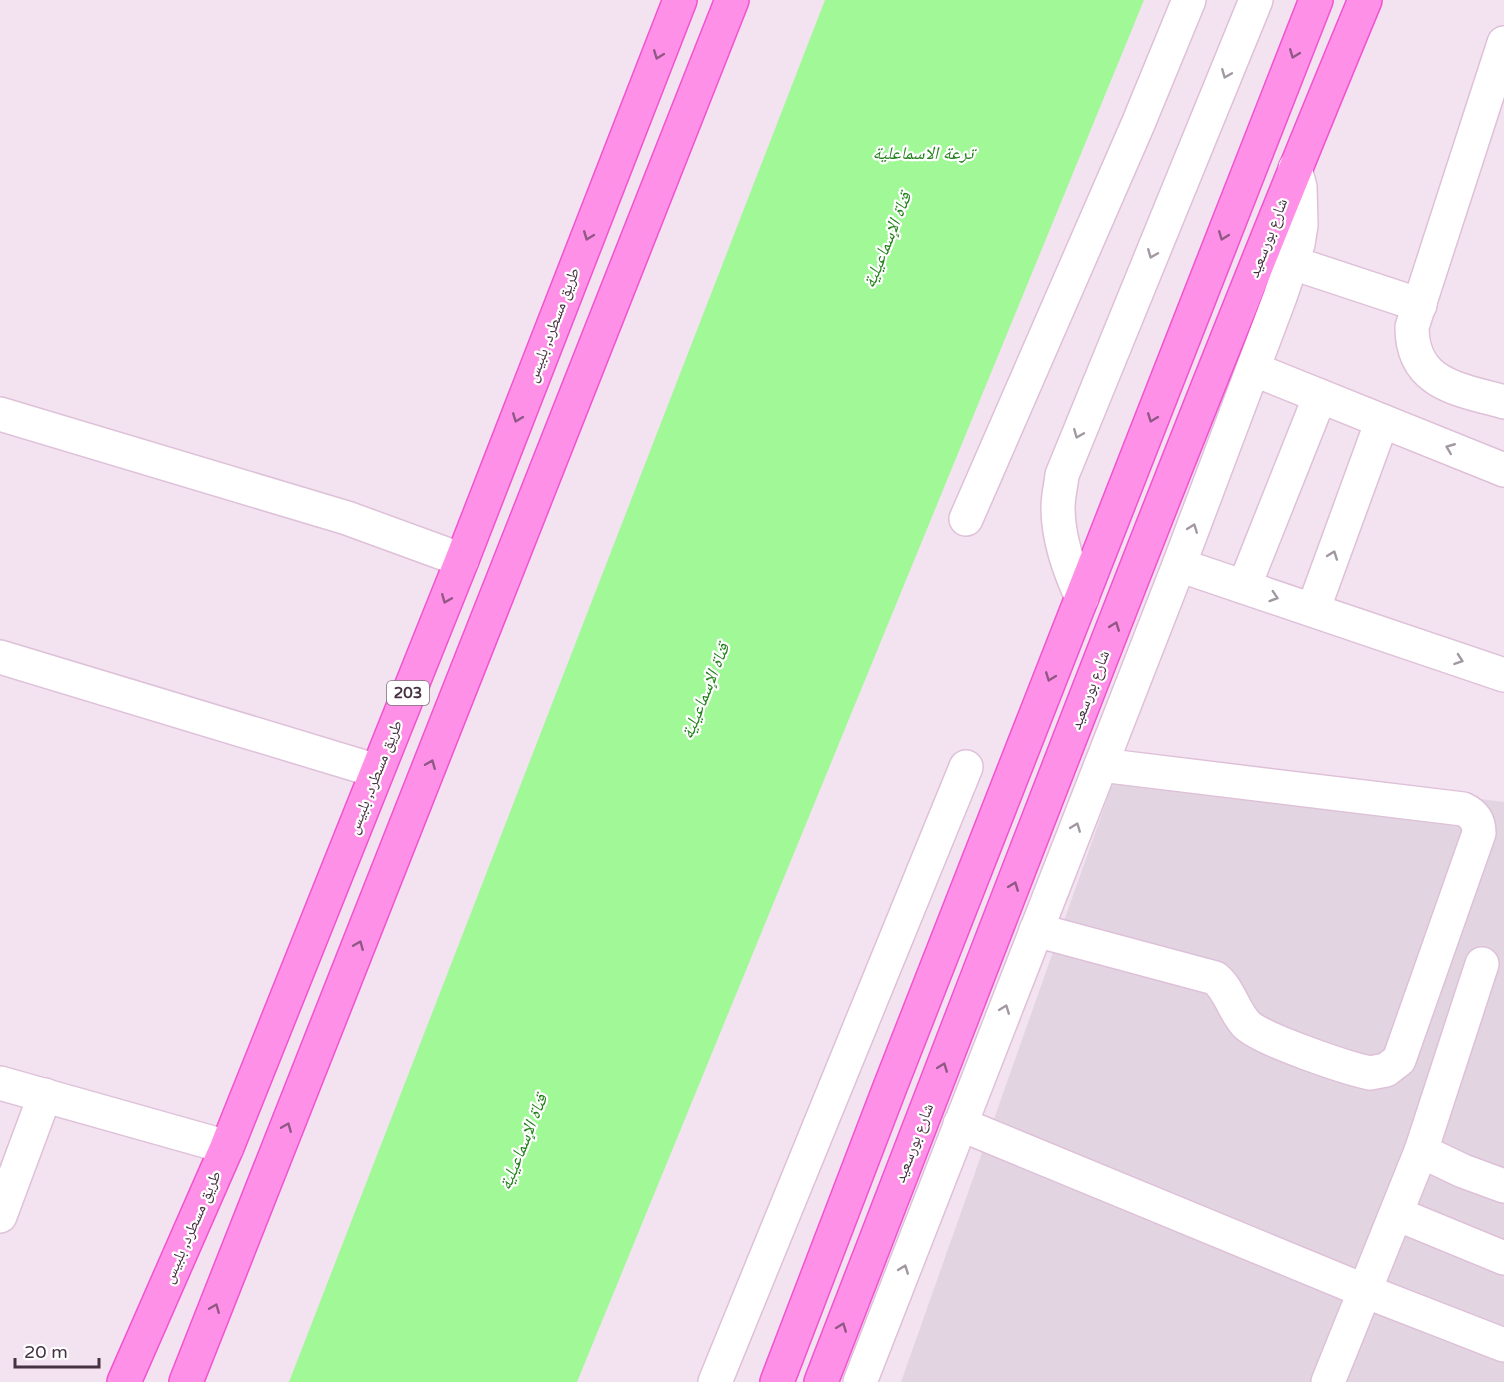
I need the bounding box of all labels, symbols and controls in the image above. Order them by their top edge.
one-way arrow [653,49,666,59]
one-way arrow [1289,49,1302,59]
one-way arrow [1221,67,1233,78]
water label: ترعة الاسماعلية [873,142,977,164]
water label: قناة الإسماعيلية [858,187,917,291]
street label: شارع بورسعيد [1244,196,1292,280]
one-way arrow [583,230,595,241]
one-way arrow [1218,230,1230,241]
one-way arrow [1147,248,1159,259]
street label: طريق مسطرد, بلبيس [522,265,584,385]
one-way arrow [1147,411,1159,422]
one-way arrow [512,412,524,423]
one-way arrow [1073,428,1085,439]
one-way arrow [1445,443,1456,455]
one-way arrow [1186,523,1198,534]
one-way arrow [1326,550,1339,561]
one-way arrow [1268,590,1279,602]
one-way arrow [441,593,453,604]
one-way arrow [1108,621,1120,632]
water label: قناة الإسماعيلية [676,638,735,742]
street label: شارع بورسعيد [1066,648,1114,732]
one-way arrow [1453,653,1464,665]
one-way arrow [1045,672,1058,682]
road number: 203 [387,681,429,705]
street label: طريق مسطرد, بلبيس [343,717,407,837]
one-way arrow [424,759,436,770]
one-way arrow [1069,822,1081,833]
one-way arrow [1007,881,1019,892]
one-way arrow [352,941,364,952]
one-way arrow [998,1004,1010,1015]
one-way arrow [936,1063,948,1074]
water label: قناة الإسماعيلية [494,1089,553,1193]
street label: شارع بورسعيد [890,1101,938,1185]
one-way arrow [280,1122,292,1133]
street label: طريق مسطرد, بلبيس [158,1167,226,1287]
one-way arrow [897,1264,909,1275]
one-way arrow [208,1303,221,1314]
one-way arrow [835,1323,847,1334]
scale bar [15,1331,99,1369]
text: 20 m [24,1341,68,1363]

